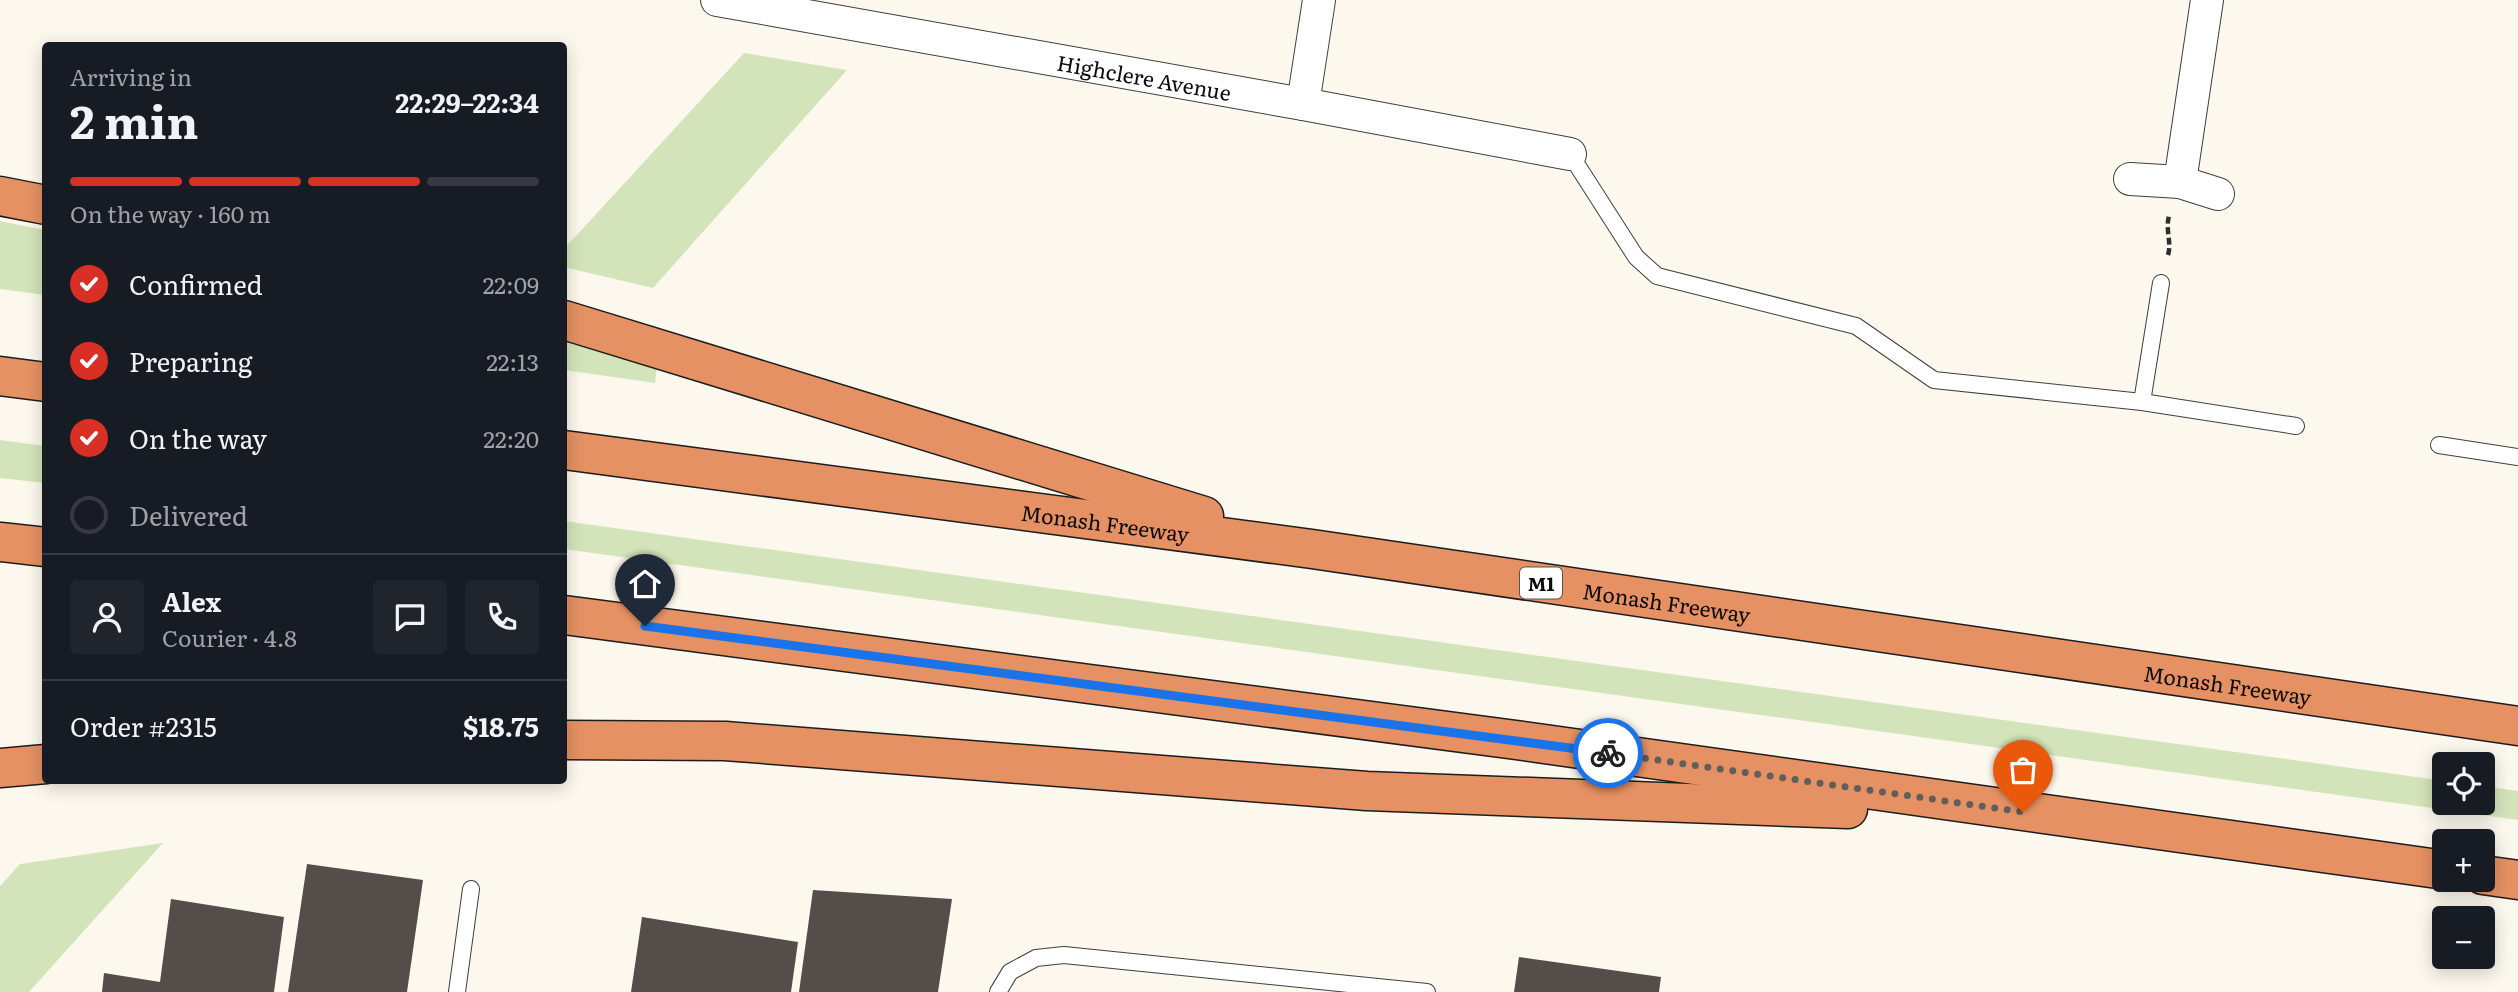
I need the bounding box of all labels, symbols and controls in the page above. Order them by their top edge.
street label: Highclere Avenue [1055,45,1234,107]
text: Arriving in [70,59,192,93]
text: 22:29–22:34 [395,82,539,121]
text: 2 min [70,85,199,153]
text: On the way · 160 m [70,196,271,230]
text: Confirmed [129,264,263,303]
icon: check [70,265,108,303]
text: 22:09 [483,267,539,301]
text: Preparing [129,341,252,380]
icon: check [70,342,108,380]
text: 22:13 [486,344,539,378]
text: On the way [129,418,267,457]
icon: check [70,419,108,457]
text: 22:20 [483,421,539,455]
text: Delivered [129,495,248,534]
street label: Monash Freeway [1019,495,1192,548]
pin [615,554,675,626]
icon: home [626,565,664,603]
road number: M1 [1520,568,1562,598]
street label: Monash Freeway [1581,573,1754,629]
button: person [70,580,144,654]
button: chat [373,580,447,654]
button: phone [465,580,539,654]
text: Alex [162,581,221,620]
text: Courier · 4.8 [162,620,297,654]
street label: Monash Freeway [2142,656,2315,711]
text: Order #2315 [70,706,217,745]
text: $18.75 [463,706,539,745]
courier [1573,718,1643,788]
icon: bike [1589,734,1627,772]
pin [1993,740,2053,812]
icon: bag [2004,751,2042,789]
map controls [2432,752,2495,969]
button: locate [2432,752,2495,815]
button: + [2432,829,2495,892]
button: − [2432,906,2495,969]

